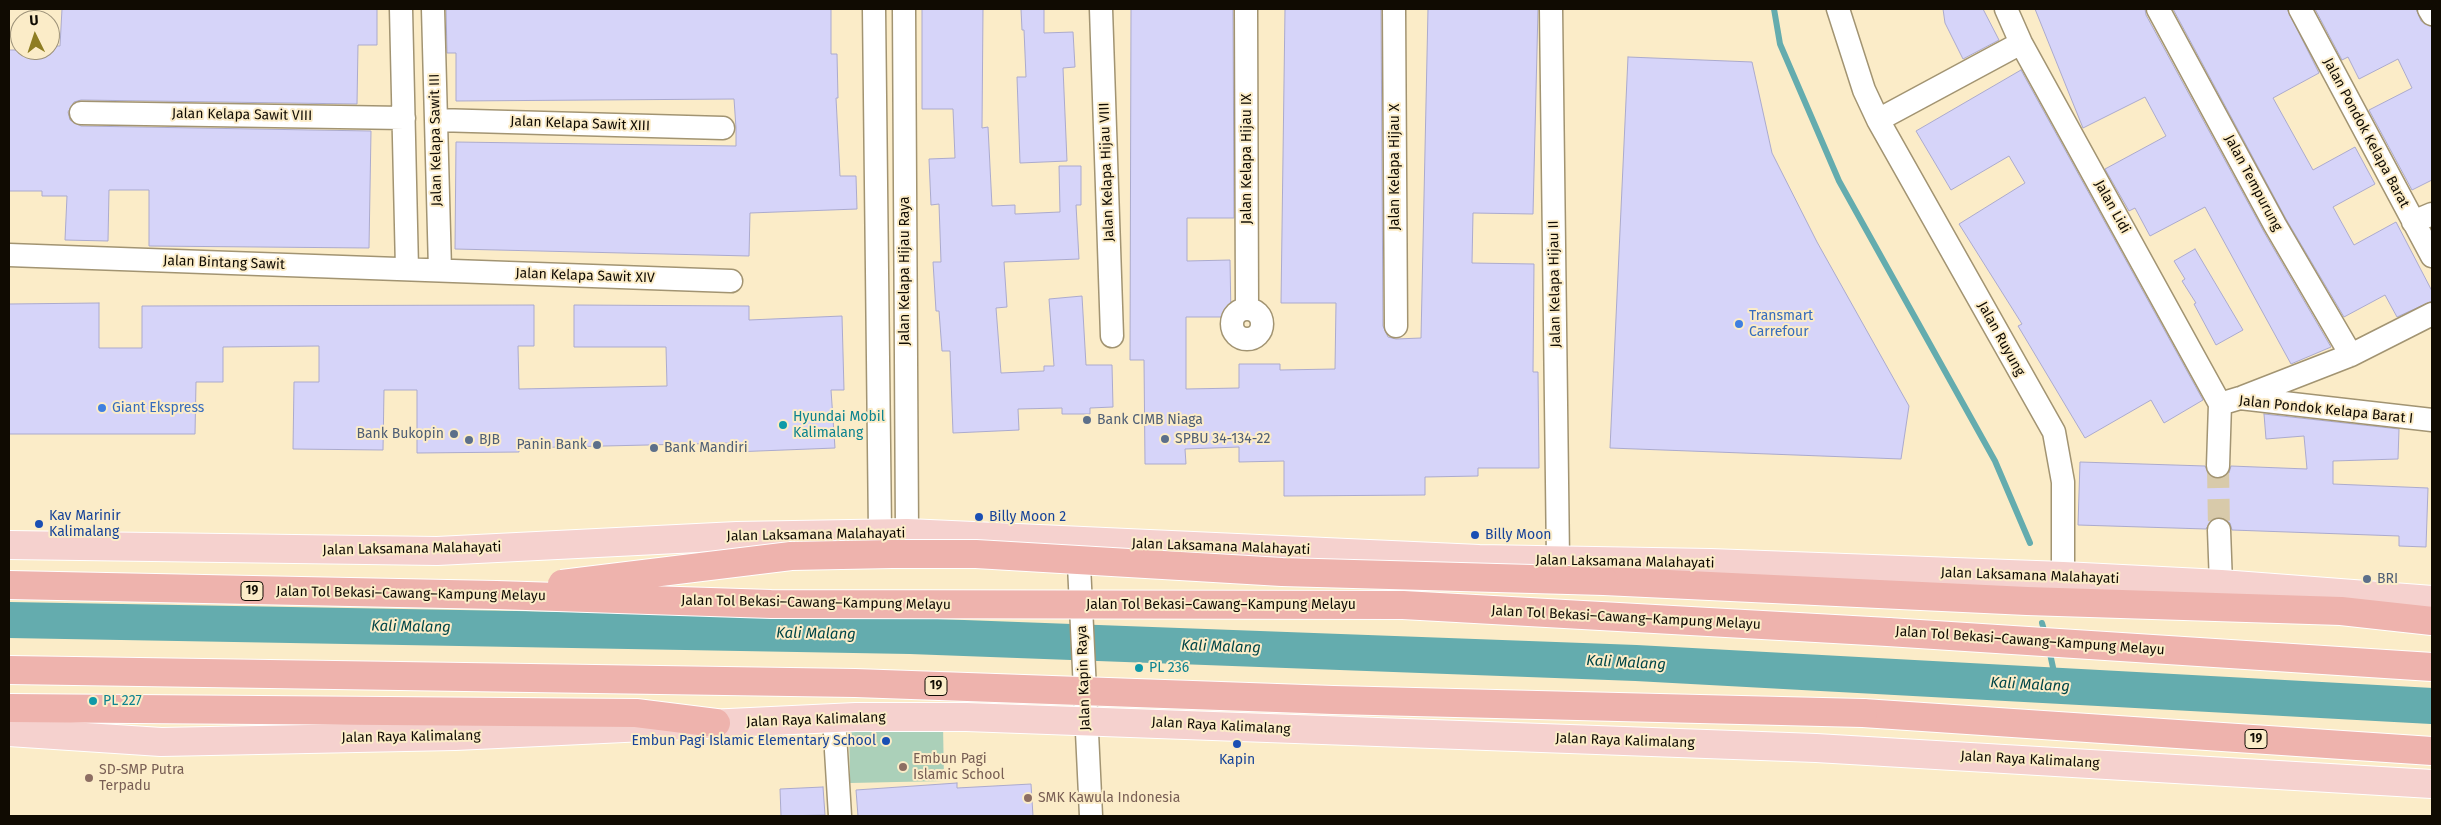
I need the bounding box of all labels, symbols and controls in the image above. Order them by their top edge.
north arrow [10,10,60,60]
text: U [29,12,39,29]
street label: Jalan Pondok Kelapa Barat [2319,55,2413,211]
street label: Jalan Kelapa Sawit III [426,74,446,206]
street label: Jalan Kelapa Hijau IX [1239,94,1255,224]
street label: Jalan Kelapa Hijau VIII [1096,102,1118,242]
street label: Jalan Kelapa Hijau X [1387,104,1403,230]
street label: Jalan Kelapa Sawit VIII [172,105,312,125]
street label: Jalan Kelapa Sawit XIII [510,113,650,135]
street label: Jalan Tempurung [2220,132,2286,234]
street label: Jalan Lidi [2090,177,2134,237]
street label: Jalan Kelapa Hijau Raya [897,196,913,346]
street label: Jalan Kelapa Hijau II [1545,220,1565,348]
street label: Jalan Bintang Sawit [163,252,285,274]
street label: Jalan Kelapa Sawit XIV [515,265,655,287]
street label: Jalan Ruyung [1974,299,2028,379]
place label: Transmart Carrefour [1749,308,1813,341]
marker: Transmart Carrefour [1733,318,1745,330]
street label: Jalan Pondok Kelapa Barat I [2238,392,2414,428]
place label: Giant Ekspress [112,400,204,416]
marker: Giant Ekspress [96,402,108,414]
place label: Hyundai Mobil Kalimalang [793,409,885,442]
place label: Bank CIMB Niaga [1097,412,1203,428]
marker: Bank CIMB Niaga [1081,414,1093,426]
marker: Hyundai Mobil Kalimalang [777,419,789,431]
place label: Bank Bukopin [356,426,444,442]
marker: Bank Bukopin [448,428,460,440]
place label: SPBU 34-134-22 [1175,431,1270,447]
place label: BJB [479,432,500,448]
marker: SPBU 34-134-22 [1159,433,1171,445]
marker: BJB [463,434,475,446]
place label: Panin Bank [516,437,587,453]
marker: Panin Bank [591,439,603,451]
place label: Bank Mandiri [664,440,748,456]
marker: Bank Mandiri [648,442,660,454]
place label: Kav Marinir Kalimalang [49,508,121,540]
place label: Billy Moon 2 [989,509,1066,525]
marker: Billy Moon 2 [973,511,985,523]
marker: Kav Marinir Kalimalang [33,518,45,530]
street label: Jalan Laksamana Malahayati [726,525,906,545]
place label: Billy Moon [1485,527,1552,543]
marker: Billy Moon [1469,529,1481,541]
street label: Jalan Laksamana Malahayati [1131,535,1311,559]
street label: Jalan Laksamana Malahayati [322,539,502,559]
street label: Jalan Laksamana Malahayati [1535,552,1715,572]
street label: Jalan Laksamana Malahayati [1940,564,2120,588]
place label: BRI [2377,571,2398,587]
marker: BRI [2361,573,2373,585]
road number: 19 [241,582,263,600]
street label: Jalan Tol Bekasi–Cawang–Kampung Melayu [276,583,546,605]
street label: Jalan Tol Bekasi–Cawang–Kampung Melayu [681,592,951,614]
street label: Jalan Tol Bekasi–Cawang–Kampung Melayu [1086,597,1356,613]
street label: Jalan Tol Bekasi–Cawang–Kampung Melayu [1491,603,1761,633]
water label: Kali Malang [371,617,451,637]
street label: Jalan Tol Bekasi–Cawang–Kampung Melayu [1895,623,2165,659]
water label: Kali Malang [776,624,856,644]
street label: Jalan Kapin Raya [1074,625,1094,731]
water label: Kali Malang [1181,637,1261,657]
water label: Kali Malang [1586,652,1666,674]
place label: PL 236 [1149,660,1189,676]
marker: PL 236 [1133,662,1145,674]
water label: Kali Malang [1990,674,2070,696]
road number: 19 [925,676,947,696]
place label: PL 227 [103,693,142,709]
marker: PL 227 [87,695,99,707]
street label: Jalan Raya Kalimalang [746,709,886,731]
street label: Jalan Raya Kalimalang [1151,714,1291,738]
street label: Jalan Raya Kalimalang [341,727,481,747]
street label: Jalan Raya Kalimalang [1555,730,1695,752]
road number: 19 [2245,730,2267,749]
place label: Embun Pagi Islamic Elementary School [631,733,876,749]
marker: Embun Pagi Islamic Elementary School [880,735,892,747]
marker: Kapin [1231,738,1243,750]
street label: Jalan Raya Kalimalang [1960,748,2100,772]
place label: Embun Pagi Islamic School [913,751,1005,784]
place label: Kapin [1219,752,1255,768]
marker: Embun Pagi Islamic School [897,761,909,773]
place label: SD-SMP Putra Terpadu [99,762,184,794]
marker: SD-SMP Putra Terpadu [83,772,95,784]
place label: SMK Kawula Indonesia [1038,790,1180,806]
marker: SMK Kawula Indonesia [1022,792,1034,804]

